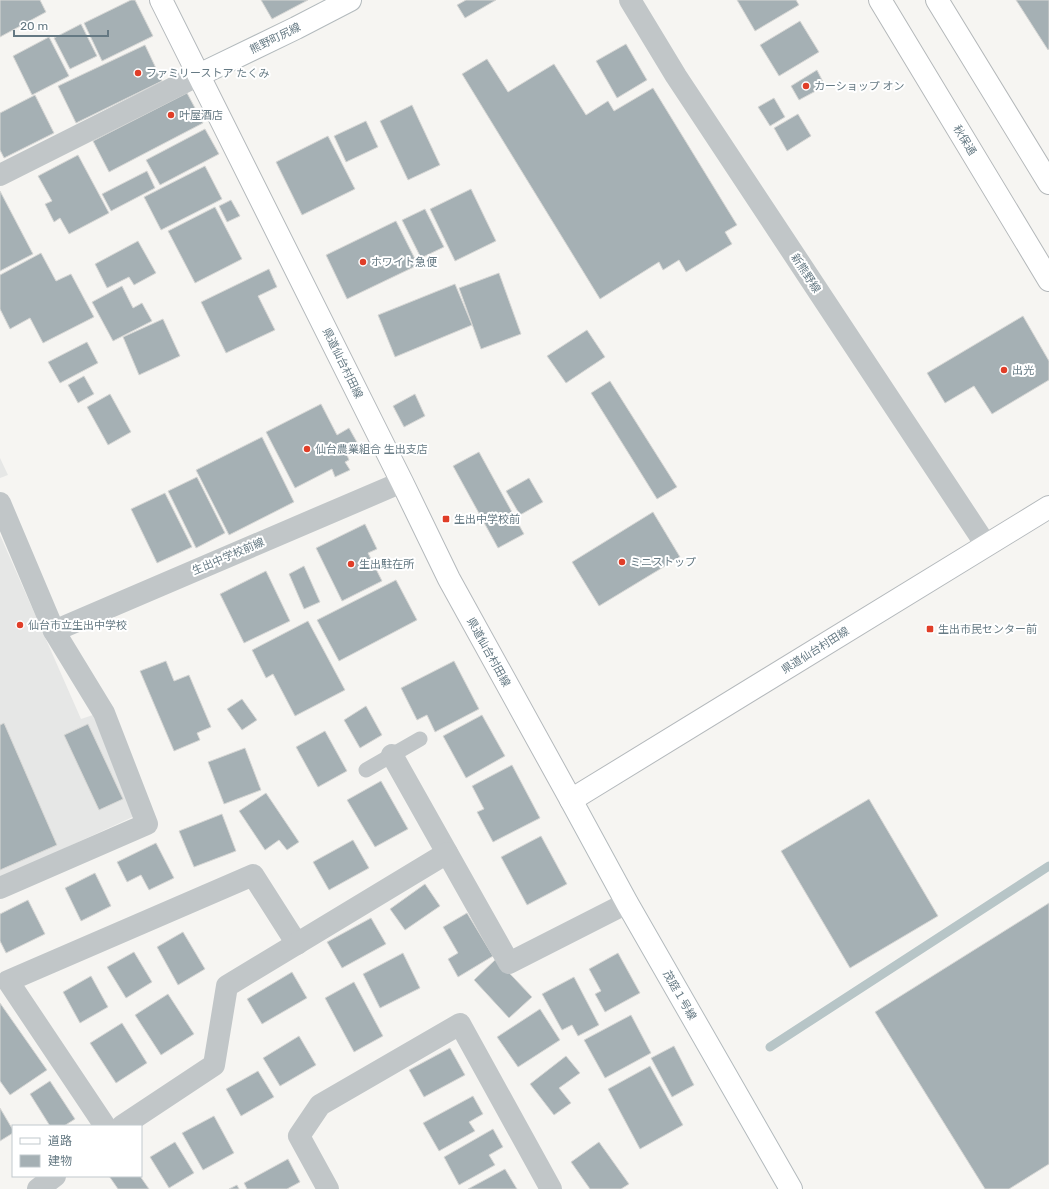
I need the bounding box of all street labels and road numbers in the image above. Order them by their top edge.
street label: 熊野町尻線 [248,21,303,56]
street label: 秋保通 [951,123,979,158]
street label: 新熊野線 [788,251,823,295]
street label: 県道仙台村田線 [320,326,365,401]
street label: 生出中学校前線 [190,535,266,577]
street label: 県道仙台村田線 [464,615,513,689]
street label: 県道仙台村田線 [779,625,851,676]
street label: 茂庭１号線 [660,968,699,1022]

